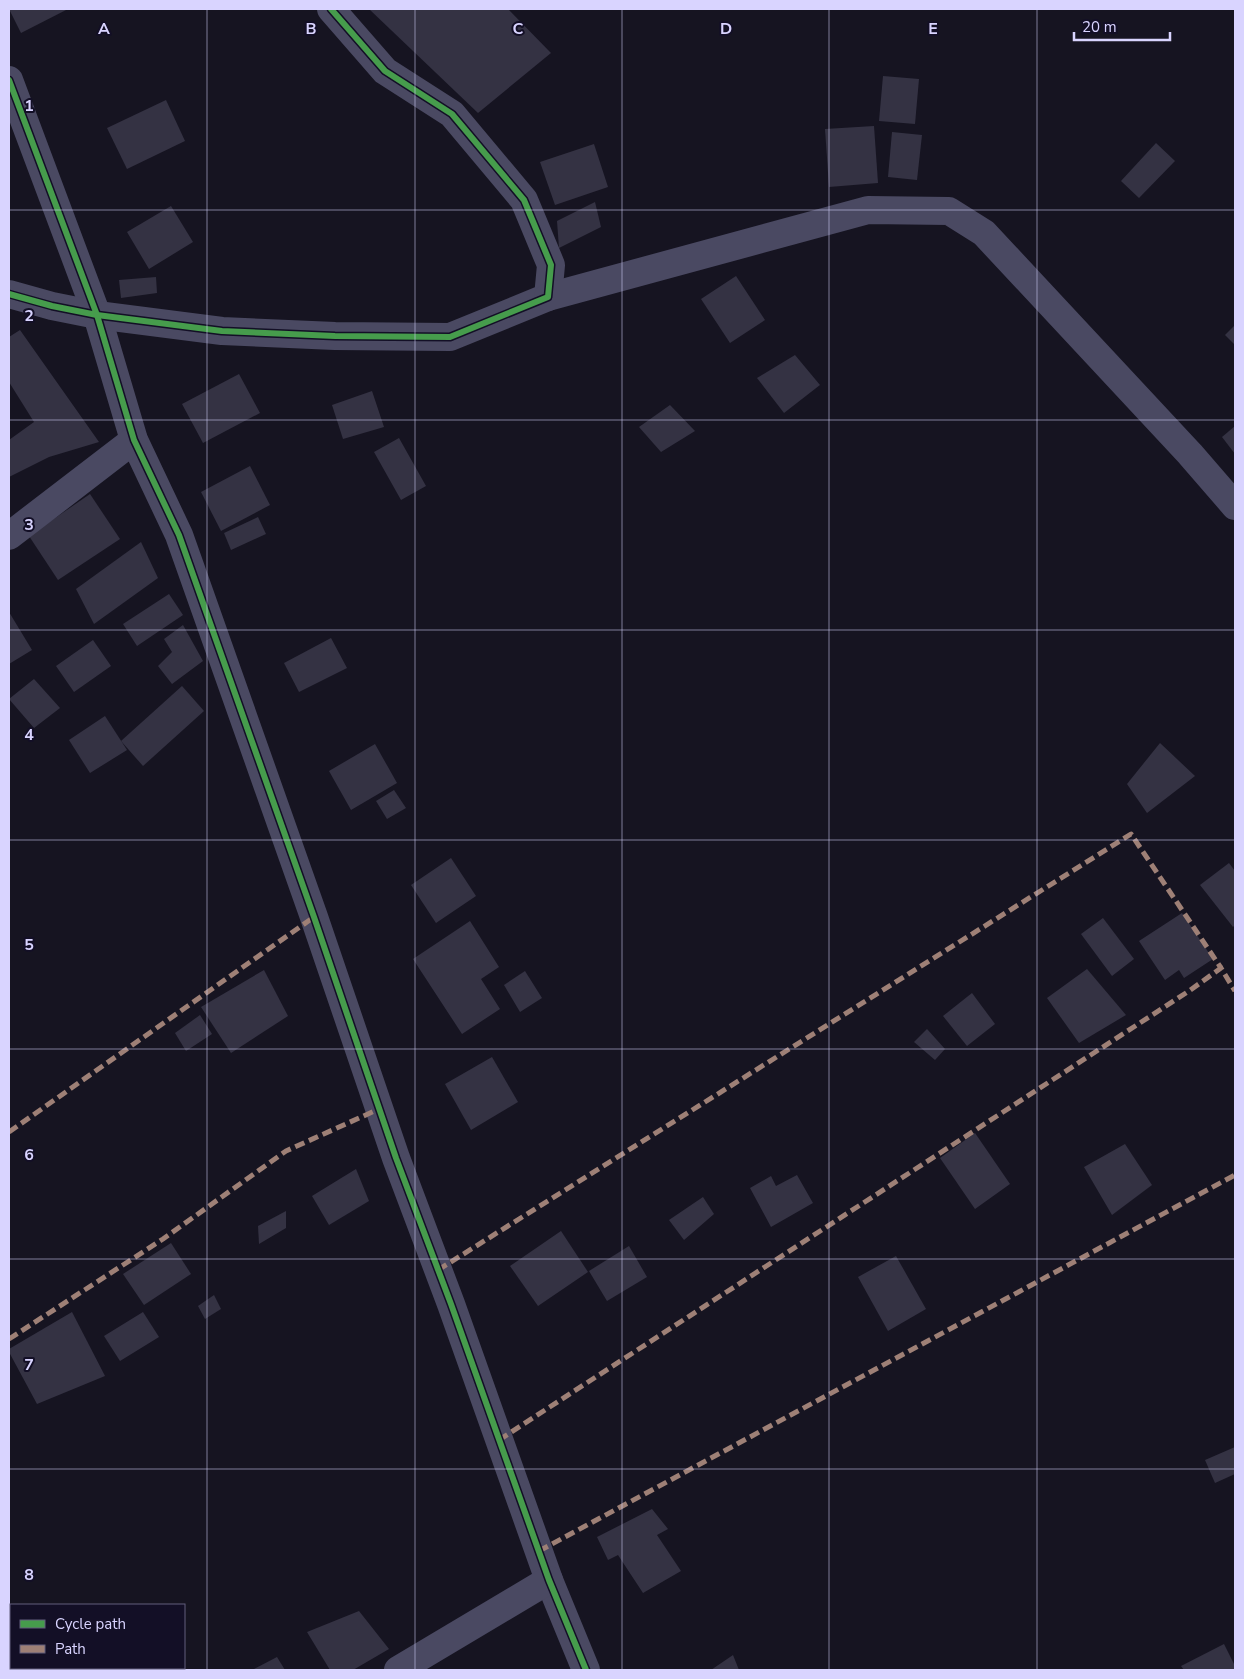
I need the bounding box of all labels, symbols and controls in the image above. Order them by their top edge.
scale bar [1074,10,1170,42]
text: 20 m [1082,17,1117,37]
text: A [98,18,110,40]
text: B [305,18,317,40]
text: C [513,18,524,40]
text: D [720,18,732,40]
text: E [928,18,938,40]
text: 1 [24,95,34,117]
text: 2 [24,305,34,327]
text: 3 [24,514,34,536]
text: 4 [24,724,34,746]
text: 5 [24,934,34,956]
text: 6 [24,1144,34,1166]
text: 7 [24,1354,34,1376]
text: 8 [24,1564,34,1586]
legend [10,1604,185,1669]
text: Cycle path [55,1614,126,1634]
text: Path [55,1639,86,1659]

